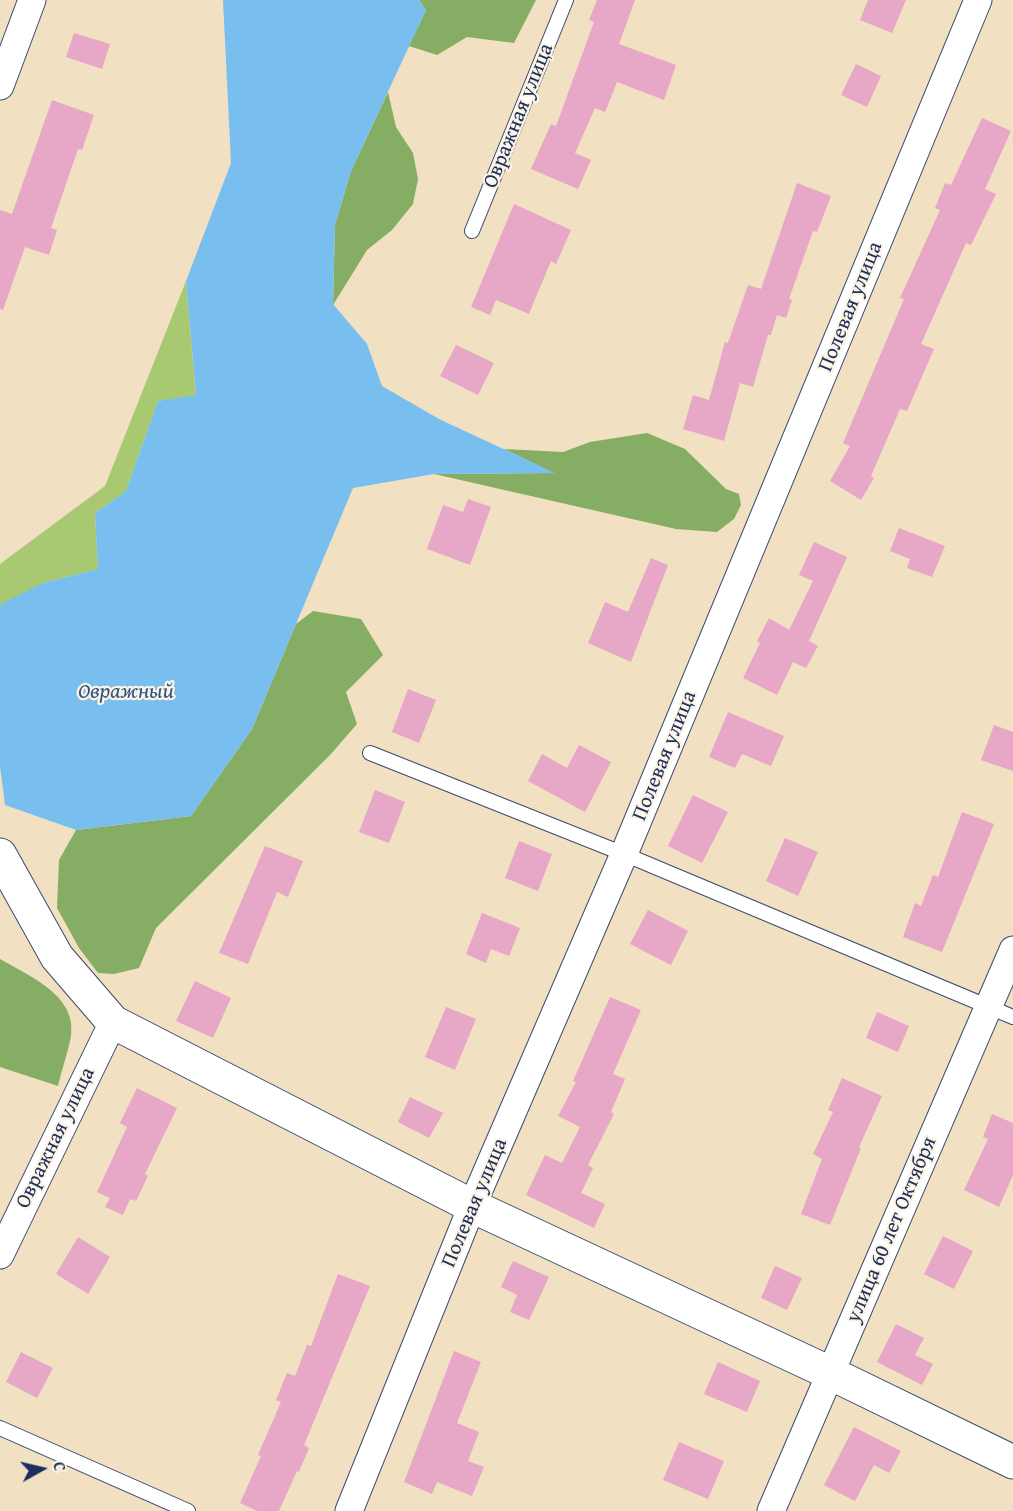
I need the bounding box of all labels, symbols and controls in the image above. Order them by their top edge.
street label: Овражная улица [479,40,559,192]
street label: Полевая улица [813,238,889,376]
water label: Овражный [78,679,174,705]
street label: Полевая улица [627,687,703,825]
street label: Овражная улица [11,1063,101,1213]
street label: улица 60 лет Октября [841,1133,943,1327]
street label: Полевая улица [436,1135,514,1271]
north arrow [12,1439,72,1499]
text: С [47,1460,72,1473]

